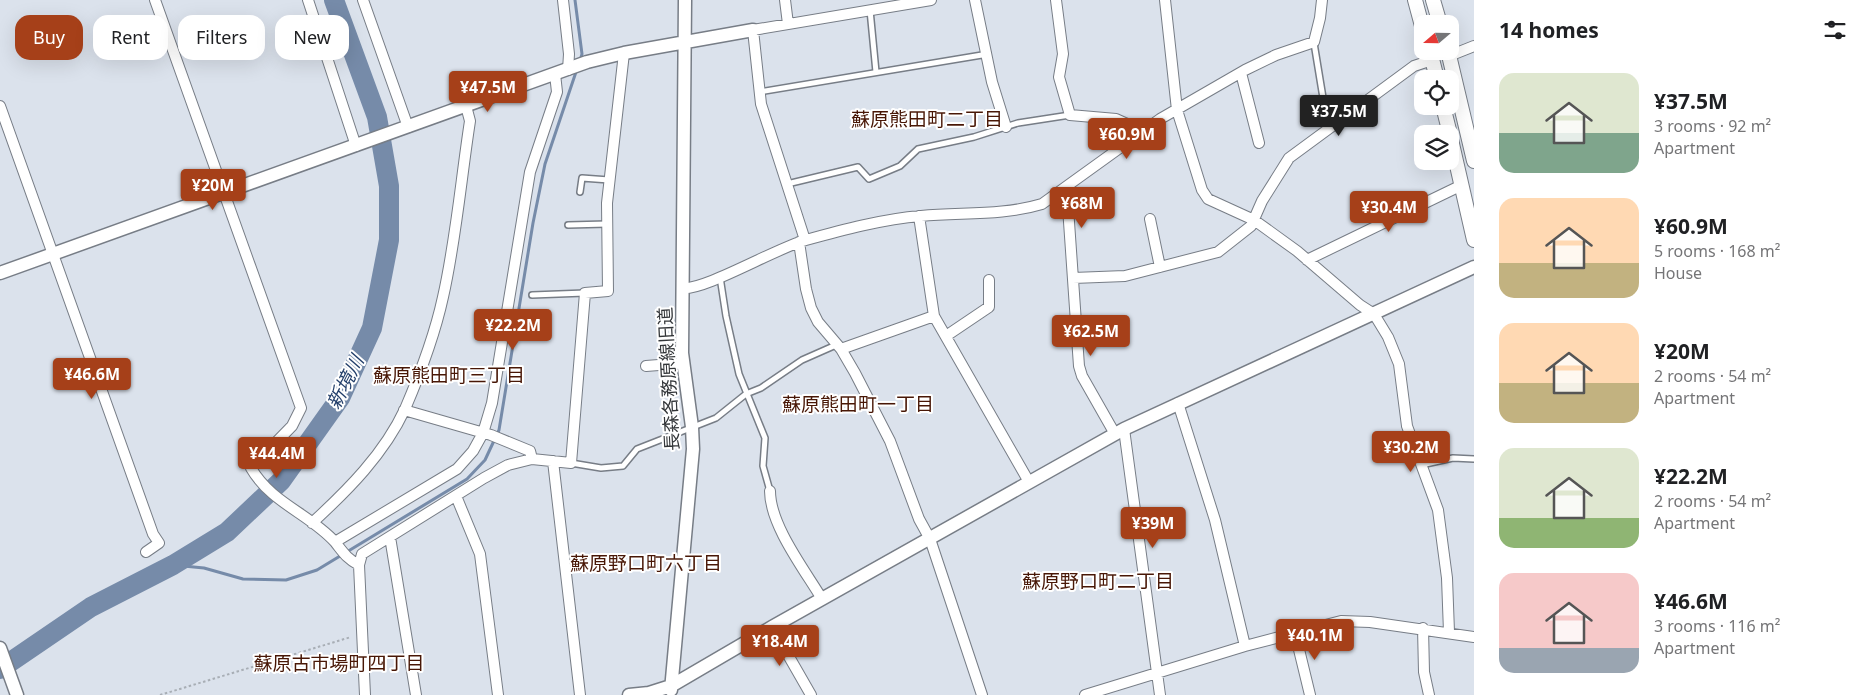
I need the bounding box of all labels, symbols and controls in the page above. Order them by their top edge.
chip: Buy [15,15,83,60]
chip: Rent [93,15,168,60]
chip: Filters [178,15,265,60]
chip: New [275,15,349,60]
north arrow [1414,15,1459,60]
map controls [1414,15,1459,170]
text: 14 homes [1499,16,1599,44]
icon: filters [1821,16,1849,44]
pin: ¥47.5M [447,70,529,113]
button: locate [1414,70,1459,115]
text: ¥47.5M [460,76,516,98]
text: ¥37.5M [1654,87,1728,115]
icon: home [1539,93,1599,153]
pin: ¥37.5M [1298,94,1380,137]
text: ¥37.5M [1311,100,1367,122]
district label: 蘇原熊田町二丁目 [851,106,1003,132]
text: 3 rooms · 92 m² [1654,115,1771,137]
pin: ¥60.9M [1086,118,1168,160]
text: ¥60.9M [1099,123,1155,145]
button: layers [1414,125,1459,170]
text: Apartment [1654,137,1735,159]
pin: ¥20M [183,168,243,211]
text: ¥20M [192,174,234,196]
pin: ¥68M [1052,186,1112,229]
pin: ¥30.4M [1348,190,1430,233]
text: ¥68M [1061,192,1103,214]
text: ¥30.4M [1361,196,1417,218]
text: ¥60.9M [1654,212,1728,240]
icon: home [1539,218,1599,278]
text: 5 rooms · 168 m² [1654,240,1780,262]
text: House [1654,262,1702,284]
street label: 長森各務原線旧道 [652,307,684,452]
pin: ¥22.2M [472,308,554,351]
text: ¥22.2M [485,314,541,336]
pin: ¥62.5M [1050,314,1132,357]
text: ¥62.5M [1063,320,1119,342]
text: ¥20M [1654,337,1710,365]
icon: home [1539,343,1599,403]
water label: 新境川 [320,349,370,413]
pin: ¥46.6M [51,358,133,400]
district label: 蘇原熊田町三丁目 [373,362,525,388]
text: ¥46.6M [64,363,120,385]
text: 2 rooms · 54 m² [1654,365,1771,387]
text: Apartment [1654,387,1735,409]
district label: 蘇原熊田町一丁目 [782,391,934,417]
pin: ¥30.2M [1370,430,1452,473]
pin: ¥44.4M [236,436,318,479]
text: ¥30.2M [1383,436,1439,458]
text: ¥44.4M [249,442,305,464]
text: ¥22.2M [1654,462,1728,490]
icon: home [1539,468,1599,528]
text: 2 rooms · 54 m² [1654,490,1771,512]
pin: ¥39M [1123,506,1183,549]
text: ¥39M [1132,512,1174,534]
text: Apartment [1654,512,1735,534]
district label: 蘇原野口町六丁目 [570,550,722,576]
district label: 蘇原野口町二丁目 [1022,568,1174,594]
text: ¥46.6M [1654,587,1728,615]
icon: home [1539,593,1599,653]
text: 3 rooms · 116 m² [1654,615,1780,637]
pin: ¥40.1M [1274,618,1356,661]
pin: ¥18.4M [739,624,821,667]
text: ¥40.1M [1287,624,1343,646]
text: ¥18.4M [752,630,808,652]
text: Apartment [1654,637,1735,659]
district label: 蘇原古市場町四丁目 [253,650,425,676]

